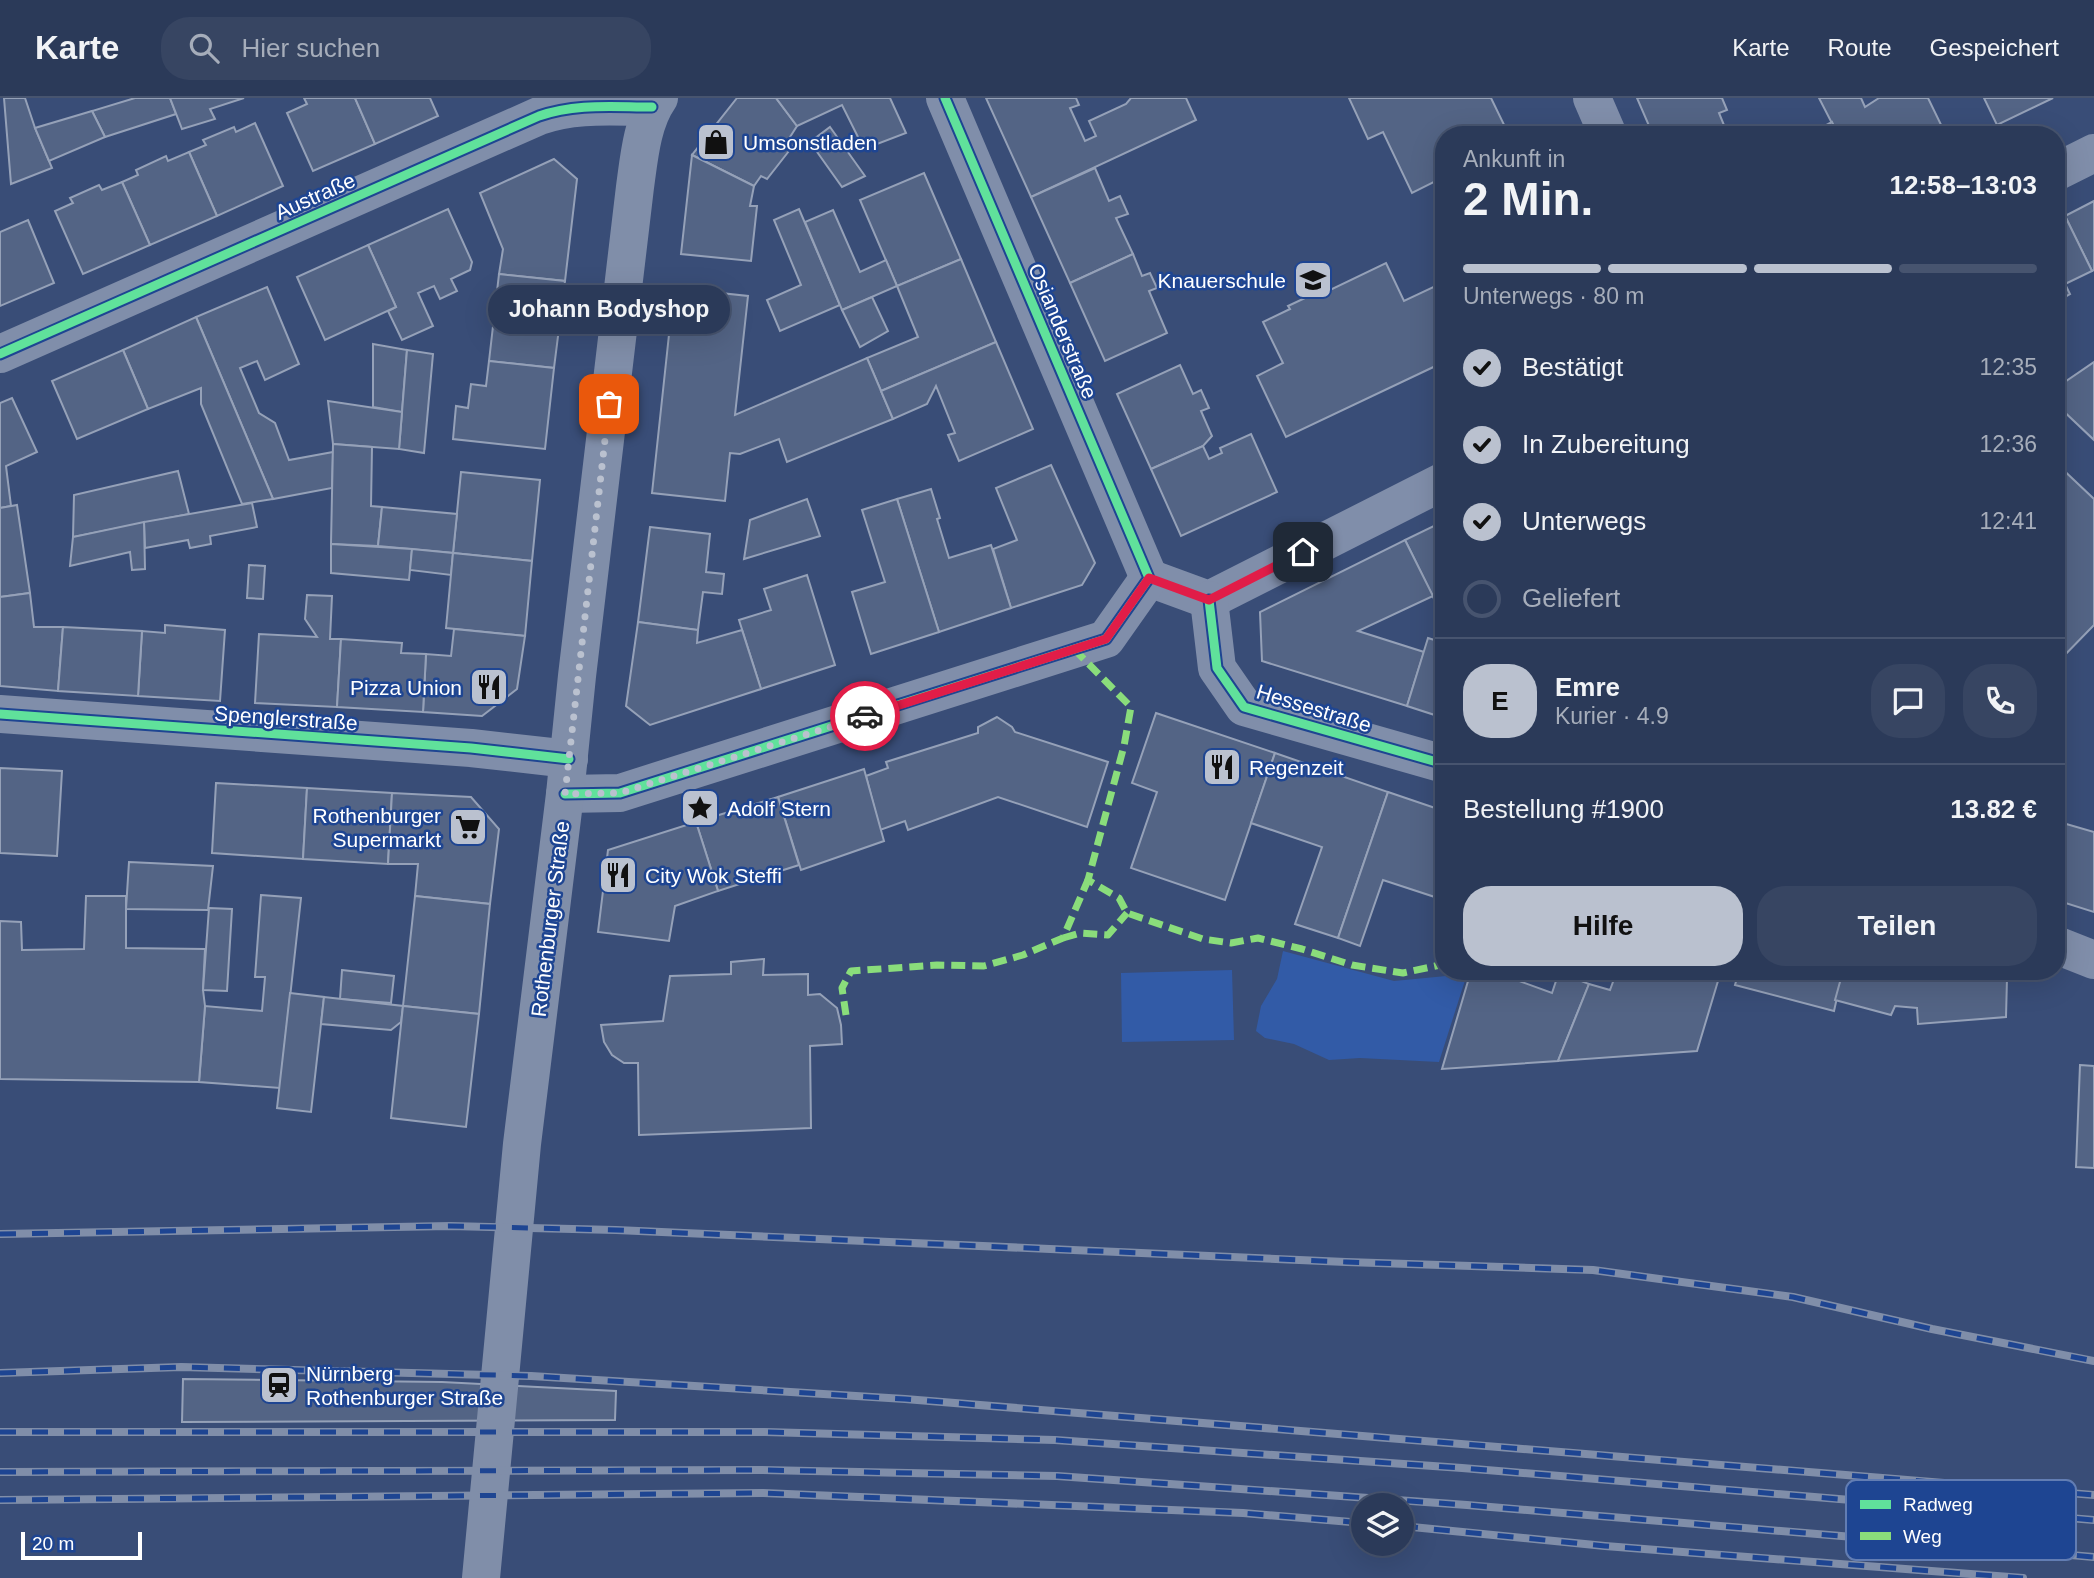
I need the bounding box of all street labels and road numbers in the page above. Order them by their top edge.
street label: Austraße [271,168,359,224]
street label: Osianderstraße [1024,260,1102,402]
street label: Hessestraße [1254,680,1374,736]
street label: Spenglerstraße [214,702,358,734]
street label: Rothenburger Straße [527,820,573,1018]

